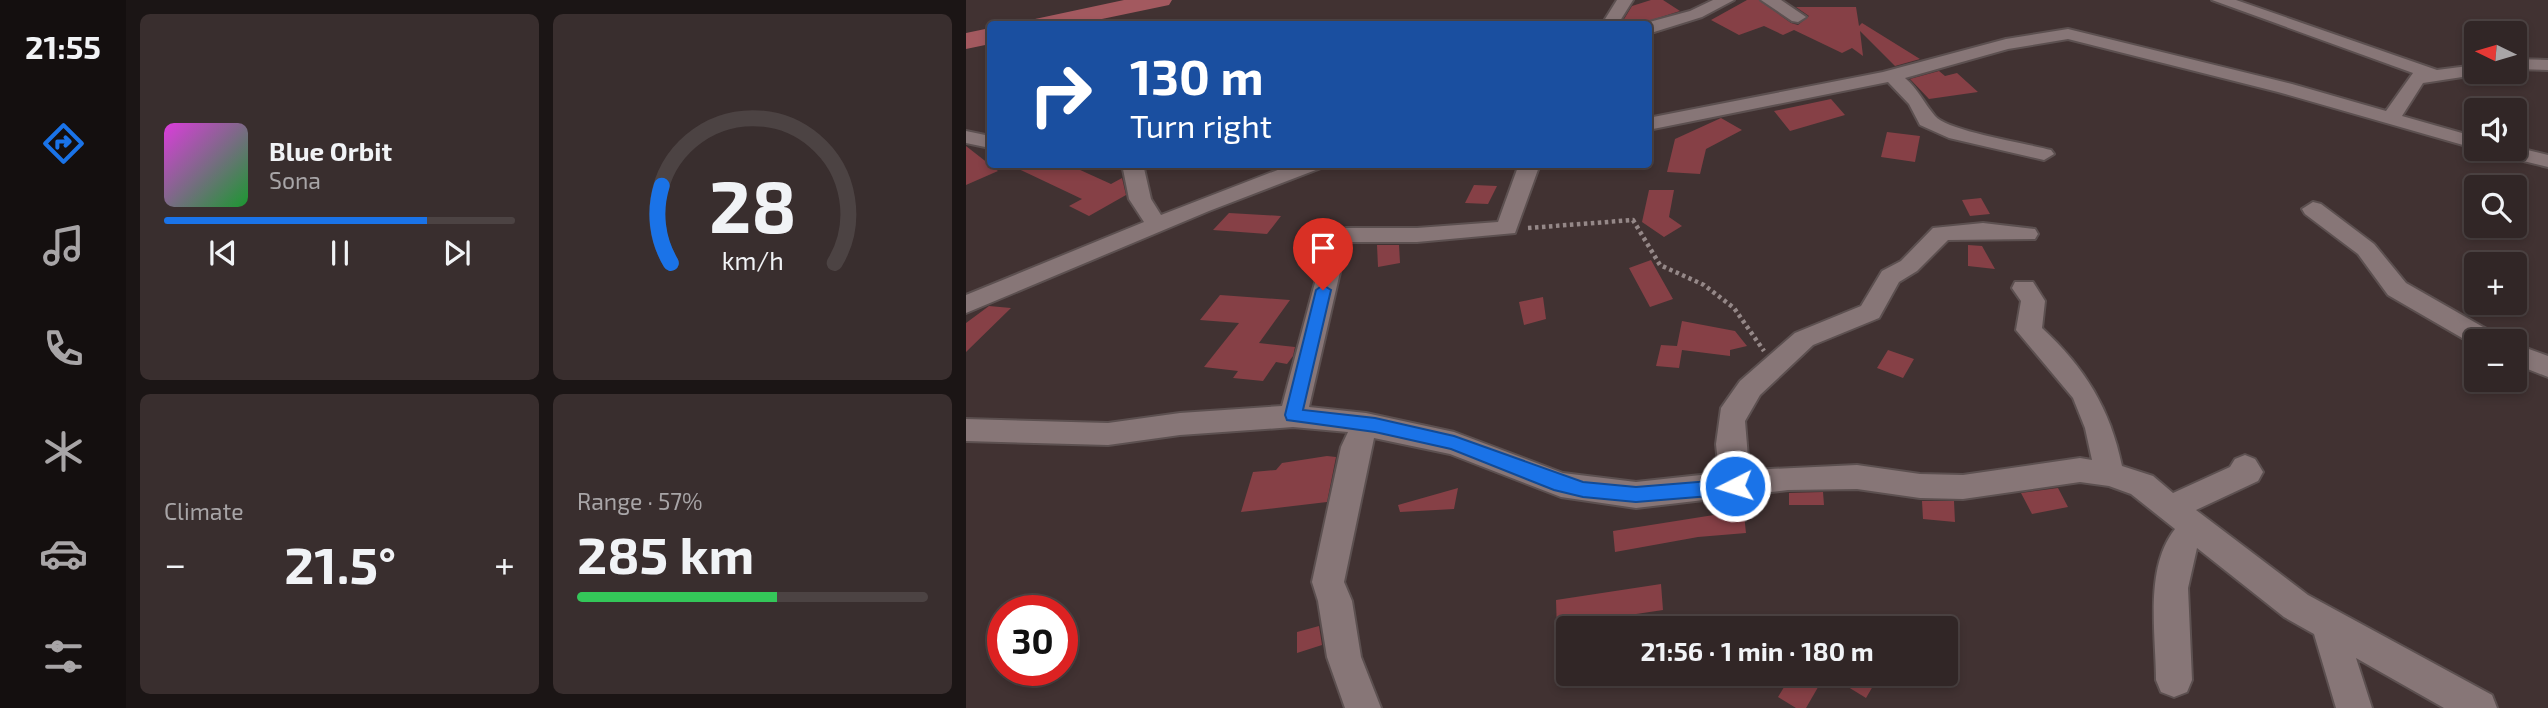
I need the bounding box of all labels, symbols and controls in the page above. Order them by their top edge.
north arrow [2464,21,2527,84]
map controls [2464,21,2527,392]
text: 21:55 [25,27,101,65]
text: 130 m [1130,46,1264,105]
icon: right [1015,49,1106,140]
button: sound [2464,98,2527,161]
text: Turn right [1130,106,1272,144]
icon: directions [39,119,88,168]
text: Blue Orbit [269,135,392,166]
text: 28 [709,161,796,249]
text: Sona [269,166,321,194]
button: search [2464,175,2527,238]
pin [1293,218,1353,290]
icon: music [39,221,88,270]
icon: arrive [1304,229,1342,267]
icon: previous [204,234,242,272]
icon: pause [321,234,359,272]
icon: next [438,234,476,272]
text: km/h [721,245,784,275]
button: + [2464,252,2527,315]
icon: phone [39,324,88,373]
button: − [2464,329,2527,392]
icon: climate [39,427,88,476]
position arrow [1698,449,1772,523]
text: Range · 57% [577,487,703,515]
text: Climate [164,497,244,525]
text: 285 km [577,522,754,584]
icon: car [39,529,88,578]
text: 21.5° [284,532,396,594]
text: − [164,540,186,586]
text: + [494,540,515,586]
speed limit sign: 30 [987,595,1078,686]
icon: filters [39,632,88,681]
text: 21:56 · 1 min · 180 m [1640,635,1874,666]

